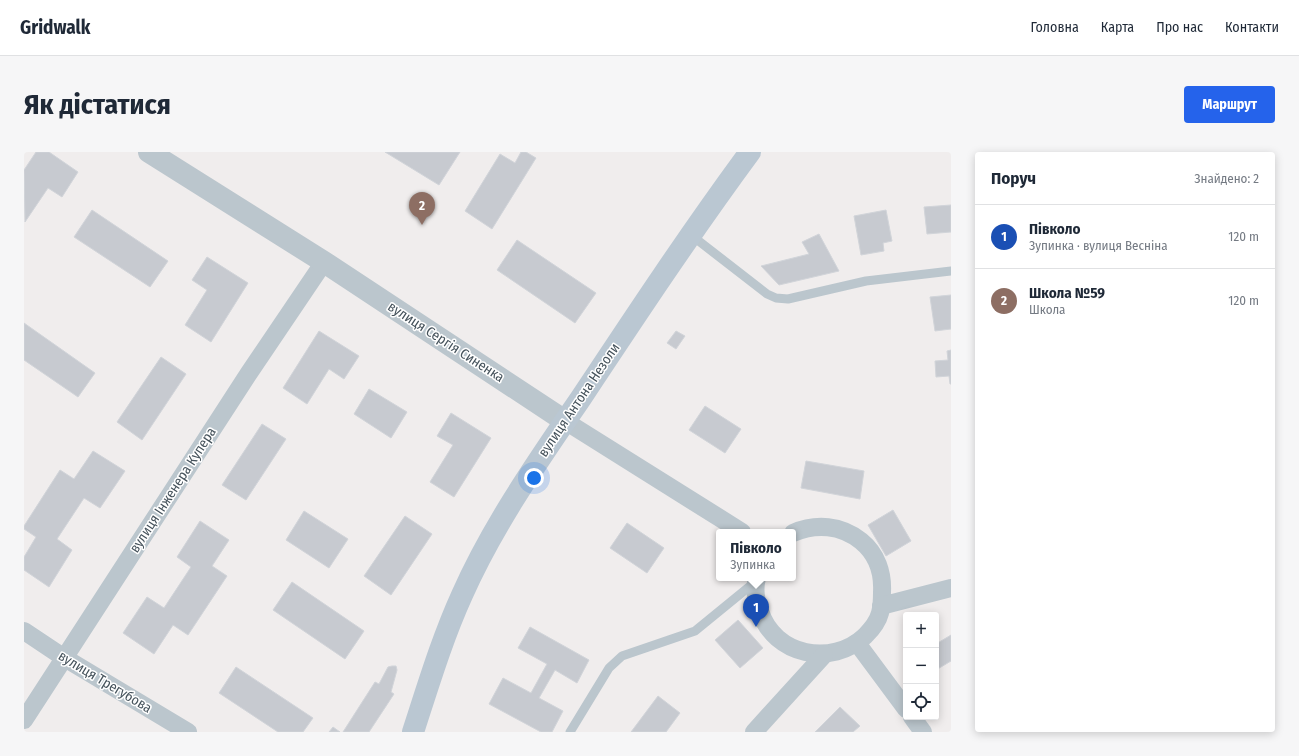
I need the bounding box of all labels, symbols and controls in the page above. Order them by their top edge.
text: Gridwalk [20,16,90,39]
text: Головна [1031,19,1079,36]
text: Карта [1101,19,1134,36]
text: Про нас [1156,19,1203,36]
text: Контакти [1225,19,1279,36]
button: Маршрут [1184,86,1275,123]
text: Як дістатися [24,88,171,121]
text: Поруч [991,168,1036,189]
text: Знайдено: 2 [1194,171,1259,186]
pin: 2 [409,192,435,225]
text: Півколо [1029,220,1080,238]
text: 1 [1001,229,1007,244]
text: 120 m [1228,229,1259,244]
text: Зупинка · вулиця Весніна [1029,238,1168,253]
text: Школа №59 [1029,284,1105,302]
text: 2 [1001,293,1007,308]
text: 120 m [1228,293,1259,308]
street label: вулиця Сергія Синенка [385,298,507,386]
text: Школа [1029,302,1065,317]
street label: вулиця Антона Незоли [535,340,623,460]
street label: вулиця Інженера Купера [126,424,220,556]
your location [524,468,544,488]
popup [716,529,796,581]
text: Півколо [730,539,782,557]
text: Зупинка [730,557,775,572]
pin: 1 [743,594,769,627]
map controls [903,612,939,720]
button: + [903,612,939,648]
street label: вулиця Трегубова [55,647,155,717]
button: − [903,648,939,684]
button: locate [903,684,939,720]

